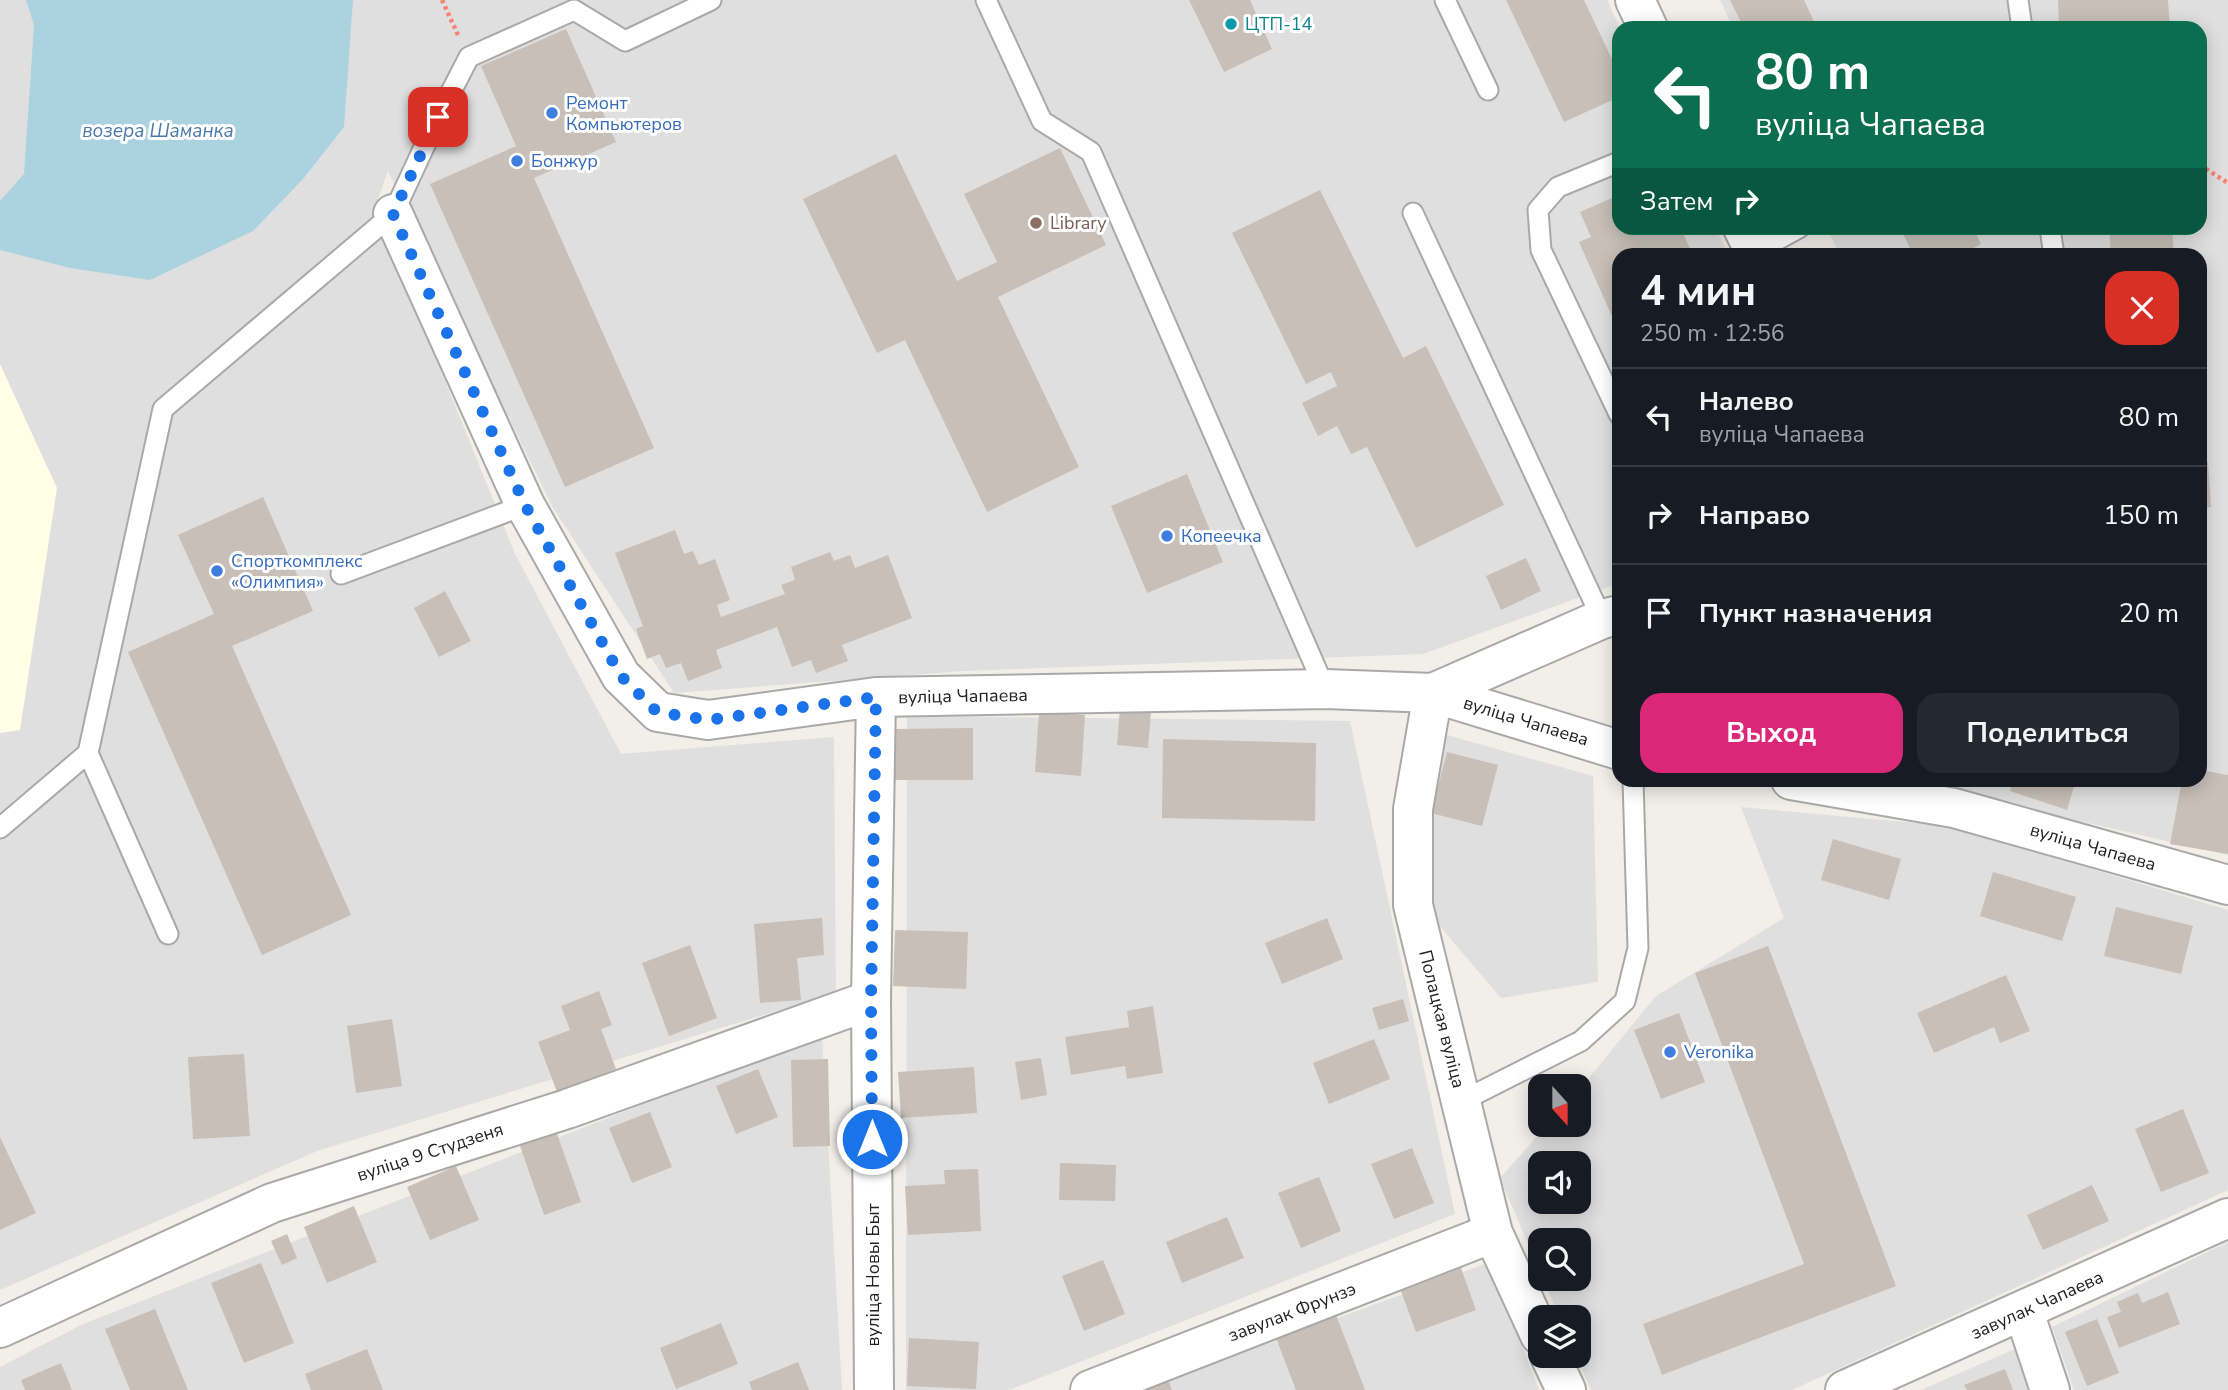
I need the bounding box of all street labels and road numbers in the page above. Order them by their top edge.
street label: вуліца Чапаева [898,683,1028,709]
street label: вуліца Чапаева [1460,691,1592,751]
street label: вуліца Чапаева [2027,818,2159,876]
street label: Полацкая вуліца [1413,947,1471,1091]
street label: вуліца 9 Студзеня [354,1117,506,1187]
street label: вуліца Новы Быт [861,1203,885,1347]
street label: завулак Чапаева [1967,1265,2107,1345]
street label: завулак Фрунзэ [1225,1277,1359,1347]

